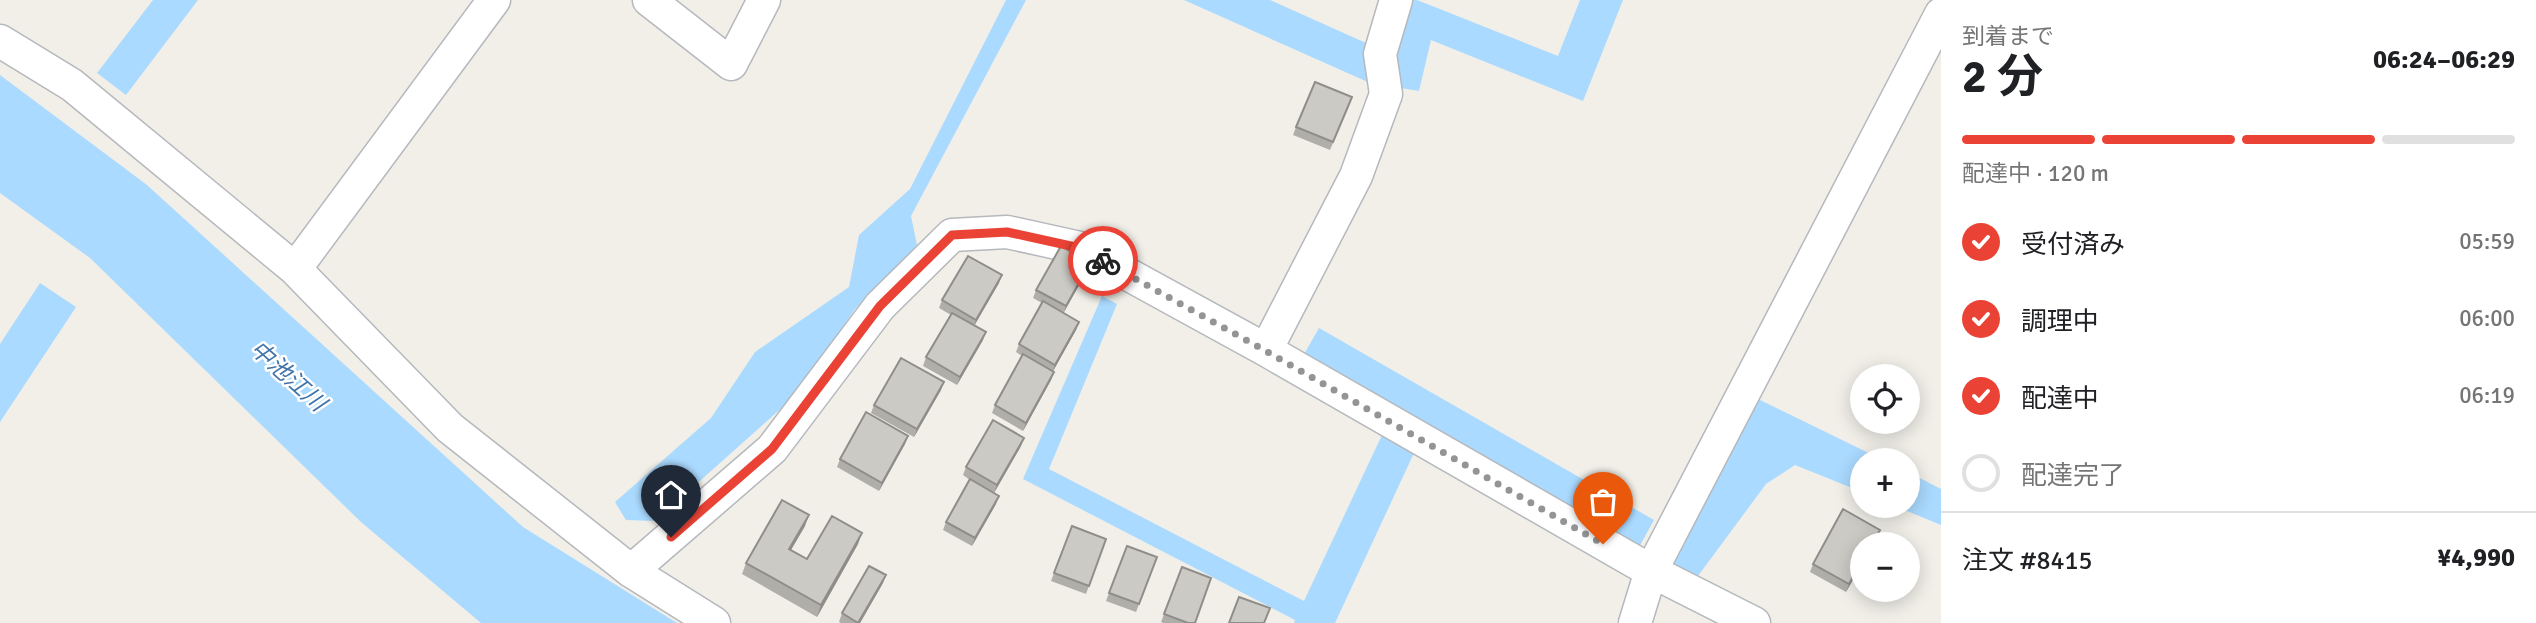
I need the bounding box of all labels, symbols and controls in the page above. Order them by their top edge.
text: 到着まで [1962,22,2054,51]
text: 06:24–06:29 [2373,44,2515,76]
text: 2 分 [1962,49,2043,105]
text: 配達中 · 120 m [1962,159,2109,188]
icon: check [1962,223,2000,261]
courier [1068,226,1138,296]
text: 05:59 [2459,227,2515,256]
text: 受付済み [2021,229,2125,261]
icon: bike [1084,242,1122,280]
icon: check [1962,300,2000,338]
text: 06:00 [2459,304,2515,333]
text: 調理中 [2021,306,2099,338]
water label: 中池江川 [244,334,334,420]
map controls [1850,364,1920,602]
button: locate [1850,364,1920,434]
icon: check [1962,377,2000,415]
text: 06:19 [2459,381,2515,410]
text: 配達中 [2021,383,2099,415]
button: + [1850,448,1920,518]
text: 配達完了 [2021,460,2125,492]
pin [641,465,701,537]
pin [1573,472,1633,544]
icon: home [652,476,690,514]
icon: bag [1584,483,1622,521]
button: − [1850,532,1920,602]
text: ¥4,990 [2437,542,2515,574]
text: 注文 #8415 [1962,545,2093,577]

